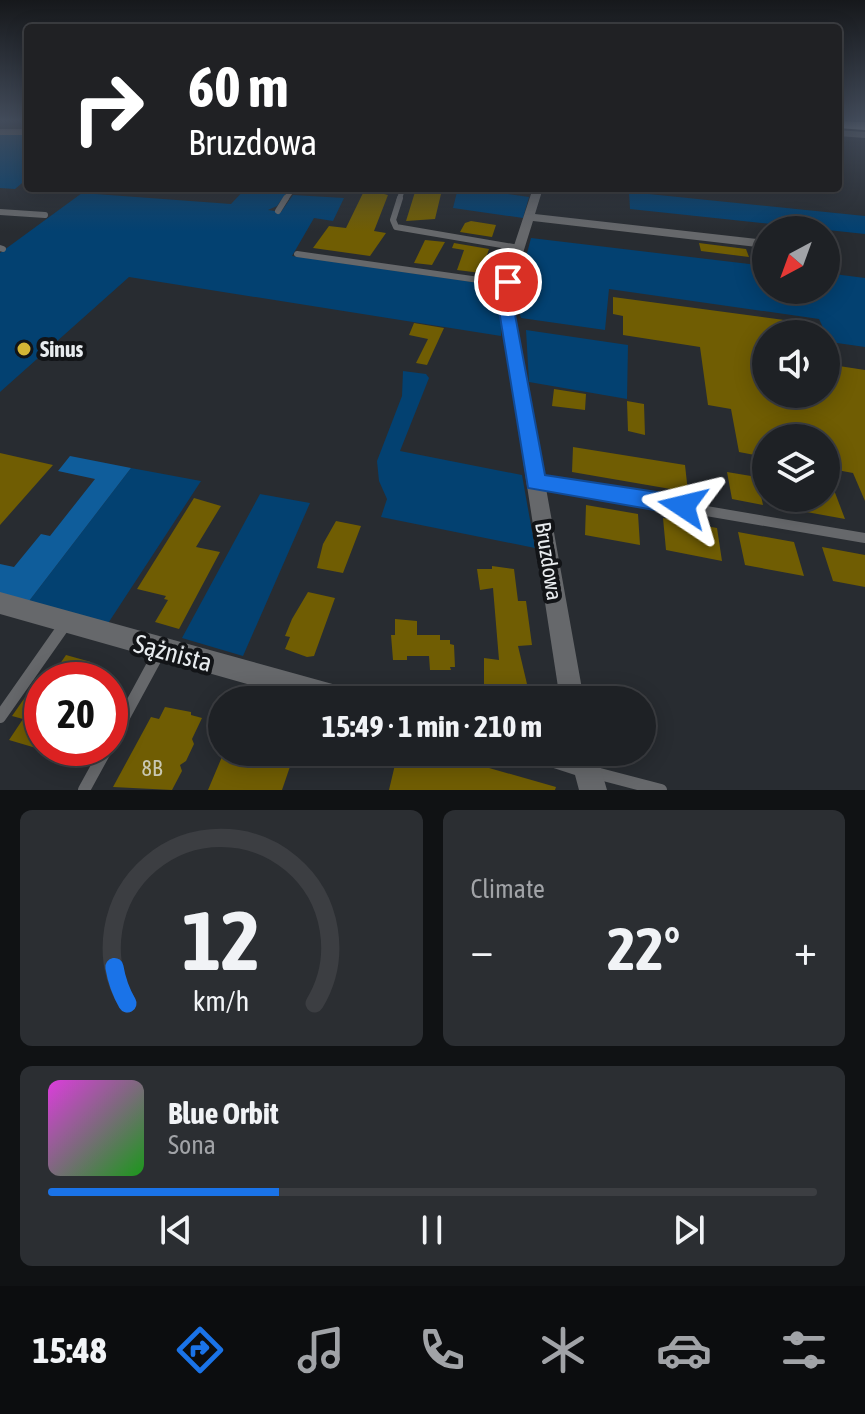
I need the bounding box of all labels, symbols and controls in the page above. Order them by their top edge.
text: 60 m [188,55,289,119]
icon: right [56,56,160,160]
text: Bruzdowa [188,121,317,163]
north arrow [752,216,840,304]
map controls [752,216,840,512]
pin [474,248,542,316]
icon: arrive [486,260,530,304]
button: sound [752,320,840,408]
place label: Sinus [40,336,84,362]
marker: Sinus [15,340,33,358]
button: layers [752,424,840,512]
position arrow [641,464,725,548]
street label: Bruzdowa [530,520,568,602]
street label: Sążnista [131,628,215,678]
speed limit sign: 20 [24,662,128,766]
text: 15:49 · 1 min · 210 m [322,709,542,743]
house number: 8B [142,755,163,781]
text: Climate [471,874,545,904]
text: 12 [182,892,260,988]
text: 22° [607,914,680,983]
text: − [471,924,493,974]
text: + [794,924,817,974]
text: km/h [193,984,250,1017]
text: Blue Orbit [168,1096,279,1130]
text: Sona [168,1130,216,1160]
icon: previous [154,1208,198,1252]
icon: pause [410,1208,454,1252]
icon: next [667,1208,711,1252]
icon: directions [172,1322,228,1378]
icon: music [293,1322,349,1378]
icon: phone [414,1322,470,1378]
icon: climate [535,1322,591,1378]
icon: car [656,1322,712,1378]
icon: filters [776,1322,832,1378]
text: 15:48 [32,1329,107,1371]

